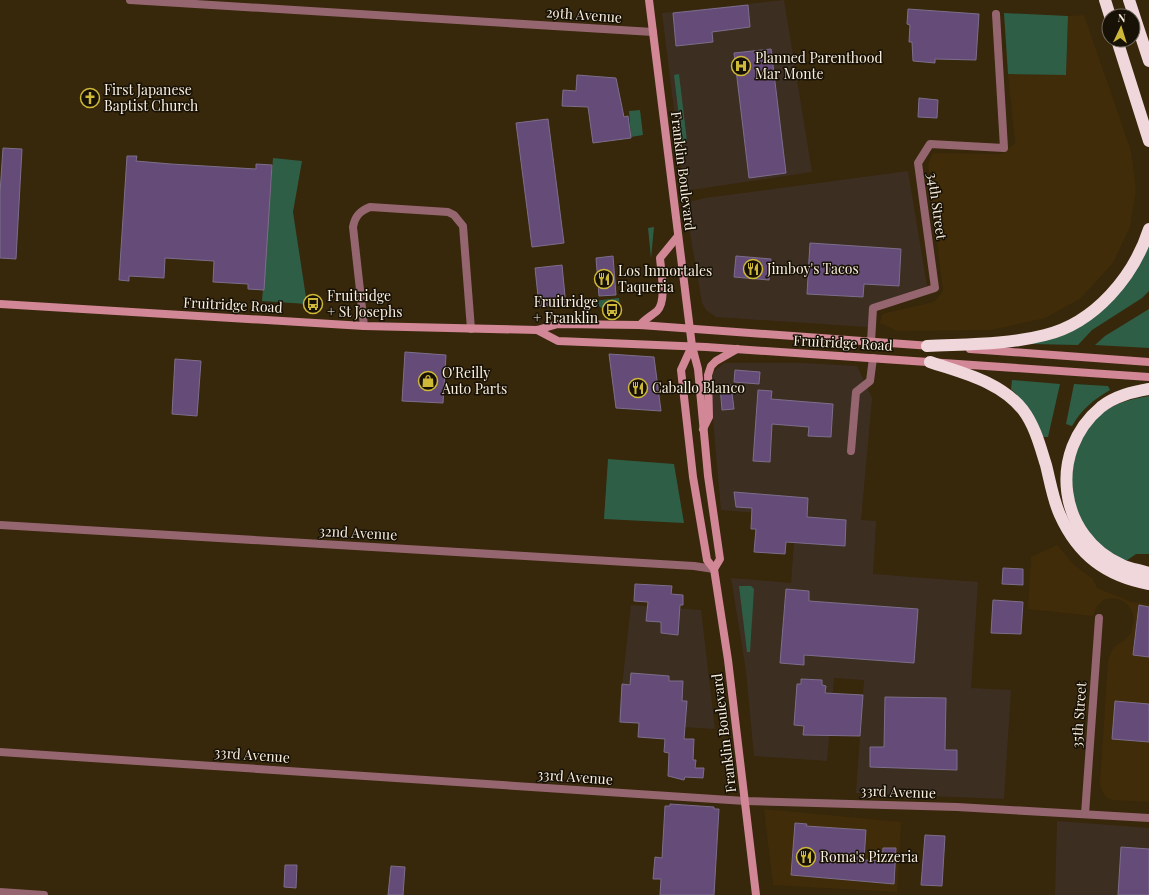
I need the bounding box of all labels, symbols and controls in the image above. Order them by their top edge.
street label: 29th Avenue [545,2,623,27]
north arrow [1101,8,1141,48]
text: N [1117,10,1126,25]
place label: Planned Parenthood Mar Monte [755,48,883,83]
hospital icon: Planned Parenthood Mar Monte [730,55,752,77]
place label: First Japanese Baptist Church [104,80,199,115]
church icon: First Japanese Baptist Church [79,87,101,109]
street label: Franklin Boulevard [667,110,700,232]
street label: 34th Street [923,171,952,242]
restaurant icon: Jimboy's Tacos [742,258,764,280]
place label: Jimboy's Tacos [766,259,859,278]
place label: Los Inmortales Taqueria [618,261,712,296]
restaurant icon: Los Inmortales Taqueria [593,268,615,290]
place label: Fruitridge + St Josephs [327,286,402,321]
street label: Fruitridge Road [183,292,283,317]
place label: Fruitridge + Franklin [533,292,599,327]
bus stop icon: Fruitridge + St Josephs [302,293,324,315]
bus stop icon: Fruitridge + Franklin [601,299,623,321]
street label: Fruitridge Road [793,330,893,355]
place label: O'Reilly Auto Parts [441,363,507,398]
shop icon: O'Reilly Auto Parts [417,370,439,392]
restaurant icon: Caballo Blanco [627,377,649,399]
place label: Caballo Blanco [652,378,745,397]
street label: 32nd Avenue [318,521,398,544]
street label: Franklin Boulevard [707,672,740,794]
street label: 35th Street [1067,680,1090,749]
street label: 33rd Avenue [214,742,291,767]
street label: 33rd Avenue [537,764,614,789]
street label: 33rd Avenue [860,781,936,802]
restaurant icon: Roma's Pizzeria [795,846,817,868]
place label: Roma's Pizzeria [820,847,918,866]

